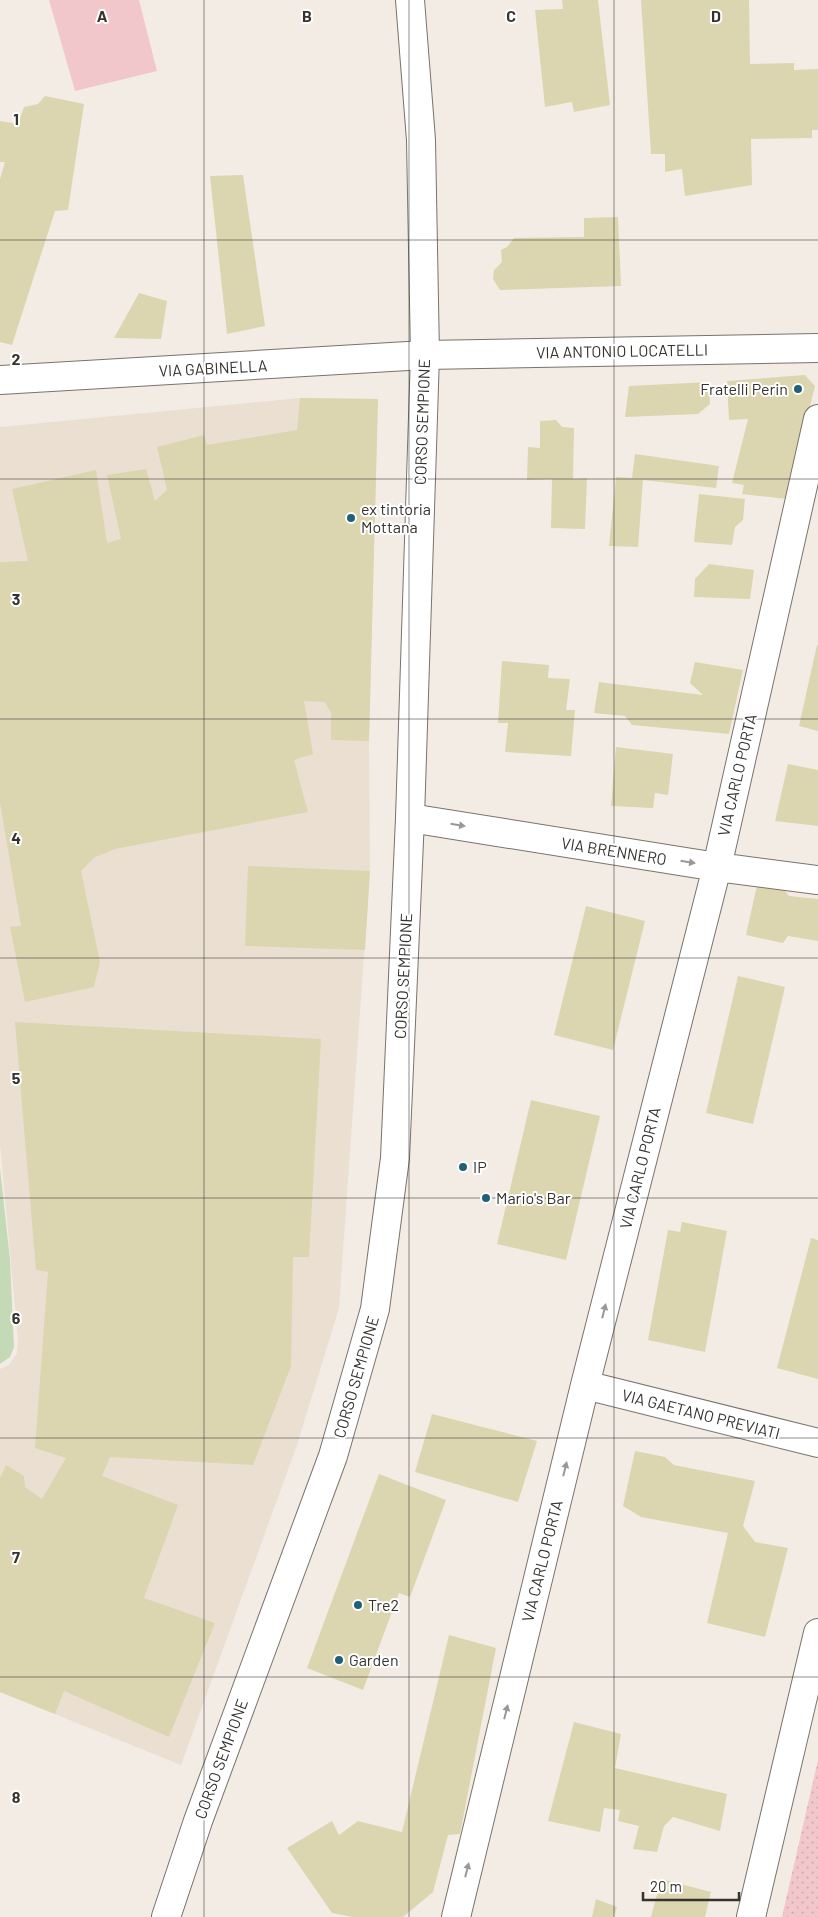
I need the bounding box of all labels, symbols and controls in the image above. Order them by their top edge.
text: A [97,6,108,25]
text: B [302,6,312,25]
text: C [506,6,516,25]
text: D [711,6,721,25]
text: 1 [13,109,19,128]
street label: VIA ANTONIO LOCATELLI [536,340,708,361]
text: 2 [12,349,21,368]
street label: VIA GABINELLA [158,355,268,380]
street label: CORSO SEMPIONE [410,359,433,485]
place label: Fratelli Perin [700,379,788,398]
marker: Fratelli Perin [792,383,804,395]
place label: ex tintoria Mottana [361,499,431,536]
marker: ex tintoria Mottana [345,512,357,524]
text: 3 [12,589,20,608]
street label: VIA CARLO PORTA [713,712,760,838]
one-way arrow [451,822,467,830]
text: 4 [11,828,21,847]
street label: VIA BRENNERO [560,833,668,868]
one-way arrow [680,859,696,867]
street label: CORSO SEMPIONE [390,912,415,1040]
text: 5 [12,1068,21,1087]
street label: VIA CARLO PORTA [615,1105,664,1231]
place label: IP [473,1157,487,1176]
marker: IP [457,1161,469,1173]
place label: Mario's Bar [496,1188,571,1207]
marker: Mario's Bar [480,1192,492,1204]
one-way arrow [600,1303,608,1319]
text: 6 [12,1308,21,1327]
street label: CORSO SEMPIONE [329,1314,382,1440]
street label: VIA GAETANO PREVIATI [620,1385,782,1442]
one-way arrow [561,1461,569,1476]
street label: VIA CARLO PORTA [517,1498,566,1624]
text: 7 [12,1547,20,1566]
place label: Tre2 [368,1595,399,1614]
marker: Tre2 [352,1599,364,1611]
place label: Garden [349,1650,399,1669]
marker: Garden [333,1654,345,1666]
street label: CORSO SEMPIONE [190,1696,251,1821]
one-way arrow [502,1704,510,1719]
text: 8 [12,1787,21,1806]
one-way arrow [463,1862,471,1877]
scale bar [643,1870,739,1902]
text: 20 m [650,1877,682,1895]

